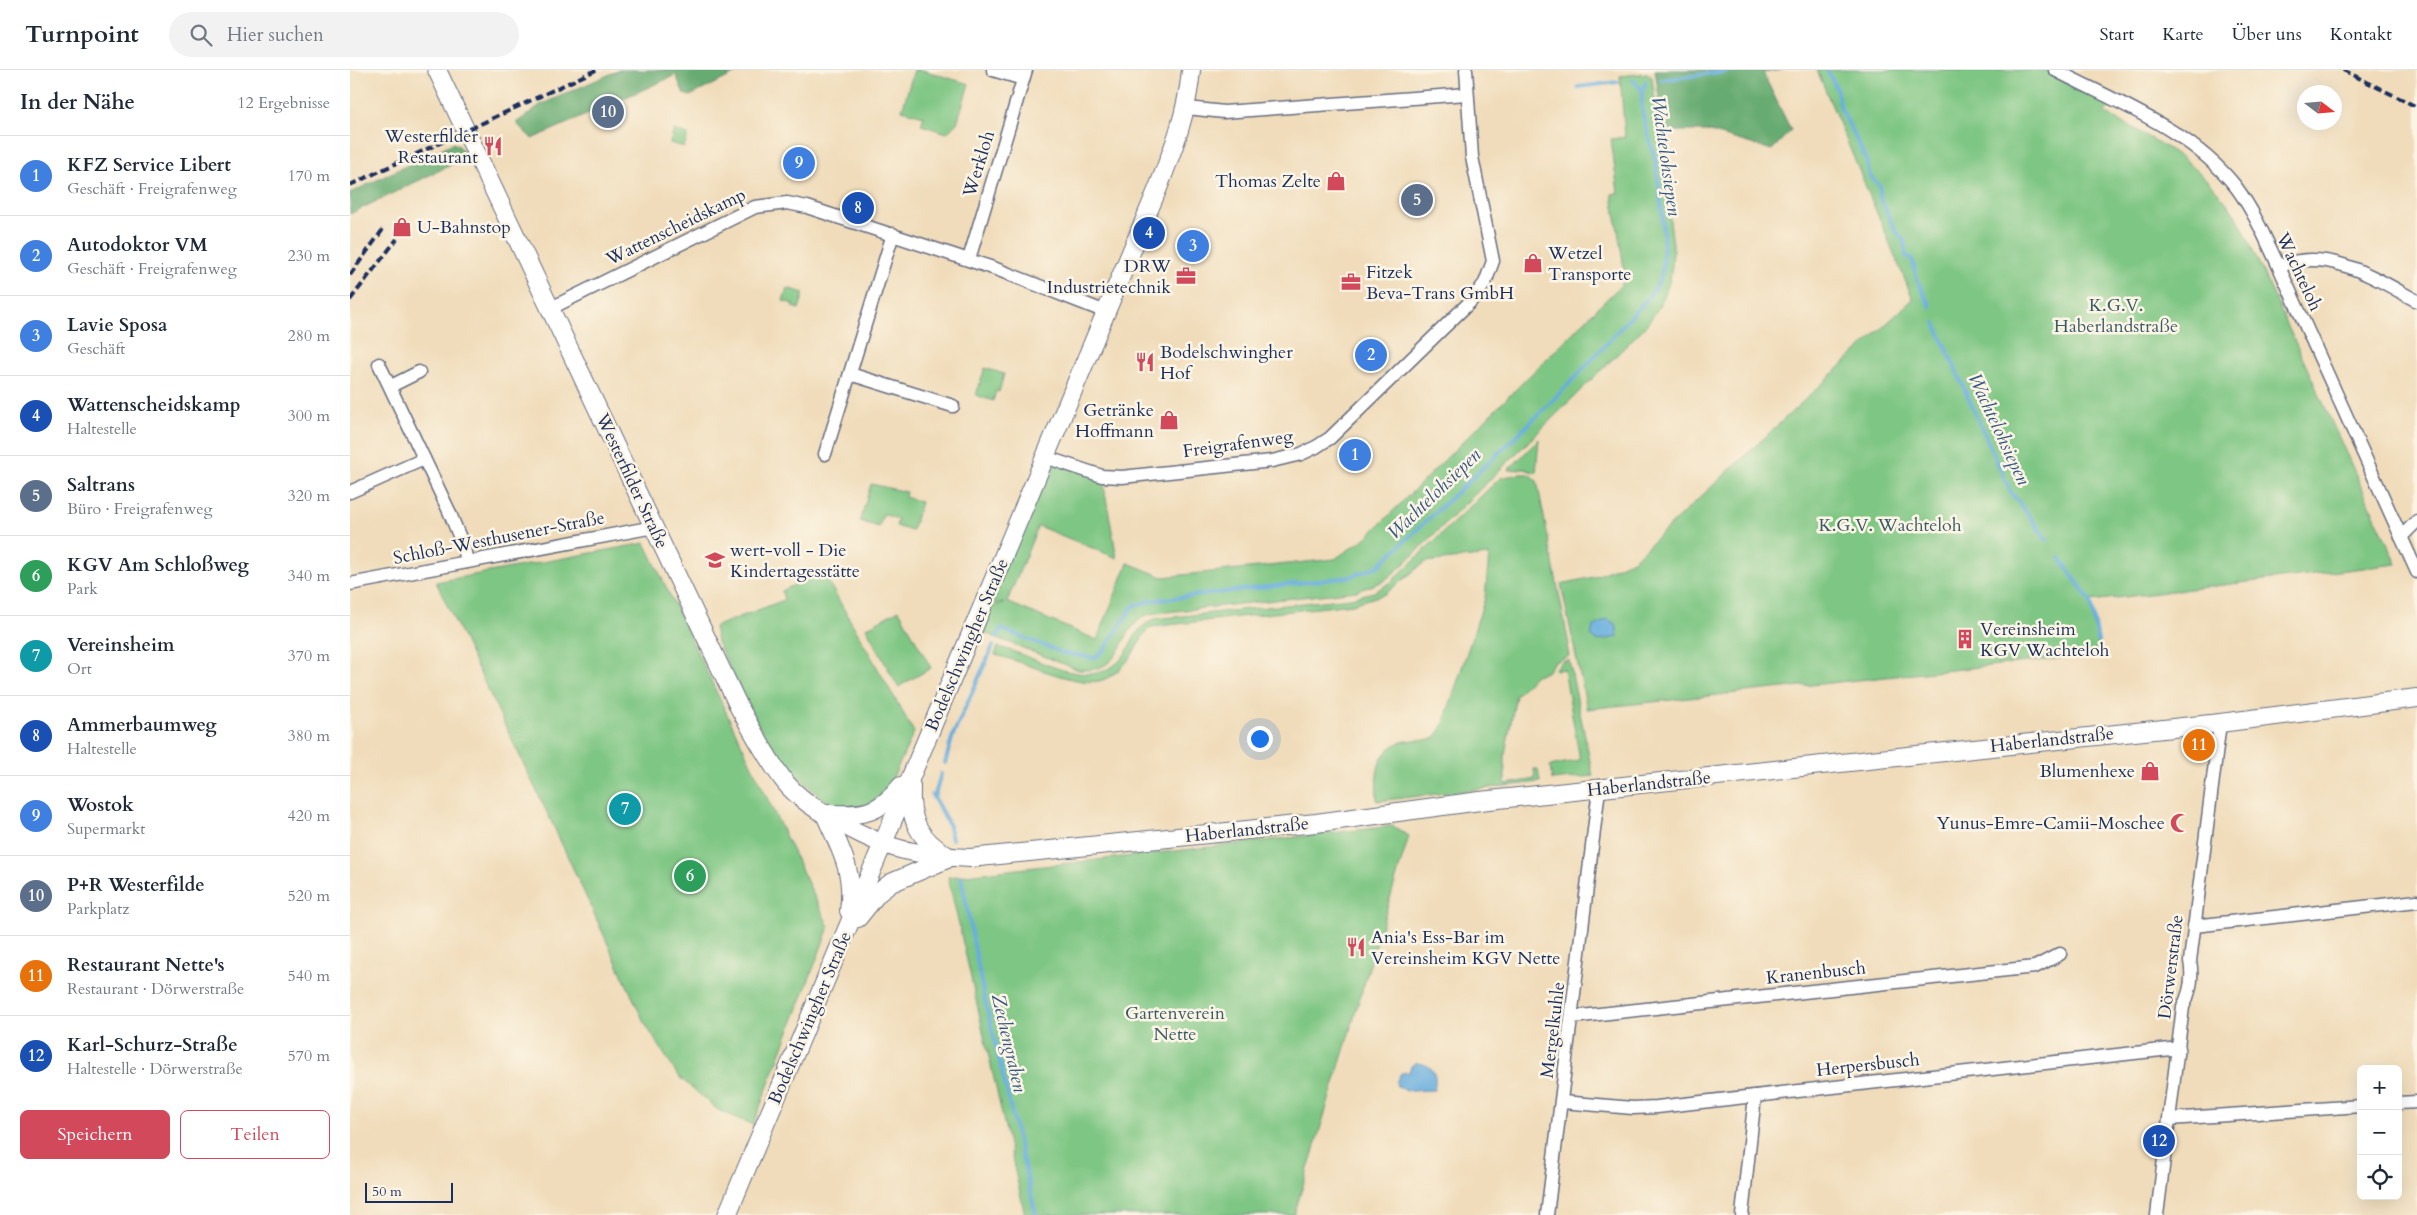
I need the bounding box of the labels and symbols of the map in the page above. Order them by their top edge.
north arrow [2297,85,2342,130]
pin: 10 [592,93,624,131]
water label: Wachtelohsiepen [1645,94,1687,218]
place label: Westerfilder Restaurant [383,124,478,170]
street label: Werkloh [957,128,1001,201]
restaurant icon: Westerfilder Restaurant [482,135,504,157]
pin: 9 [783,144,815,182]
place label: Thomas Zelte [1215,169,1321,194]
shop icon: Thomas Zelte [1325,170,1347,192]
pin: 5 [1401,181,1433,219]
street label: Wattenscheidskamp [601,182,750,272]
pin: 8 [842,189,874,227]
pin: 4 [1133,214,1165,252]
place label: U-Bahnstop [417,215,511,240]
shop icon: U-Bahnstop [391,216,413,238]
pin: 3 [1177,227,1209,265]
street label: Wachteloh [2270,228,2328,315]
place label: Wetzel Transporte [1547,241,1632,287]
shop icon: Wetzel Transporte [1522,252,1544,274]
place label: DRW Industrietechnik [1047,254,1171,300]
place label: Fitzek Beva-Trans GmbH [1366,260,1514,306]
office icon: DRW Industrietechnik [1175,265,1197,287]
office icon: Fitzek Beva-Trans GmbH [1340,271,1362,293]
park label: K.G.V. Haberlandstraße [2054,293,2178,339]
pin: 2 [1355,336,1387,374]
place label: Bodelschwingher Hof [1160,340,1293,386]
restaurant icon: Bodelschwingher Hof [1134,351,1156,373]
water label: Wachtelohsiepen [1962,369,2037,490]
place label: Getränke Hoffmann [1075,398,1155,444]
street label: Westerfilder Straße [589,409,674,553]
shop icon: Getränke Hoffmann [1158,409,1180,431]
street label: Freigrafenweg [1181,424,1296,464]
pin: 1 [1339,436,1371,474]
water label: Wachtelohsiepen [1381,442,1487,545]
street label: Schloß-Westhusener-Straße [391,505,607,571]
park label: K.G.V. Wachteloh [1818,513,1962,538]
place label: wert-voll - Die Kindertagesstätte [730,538,860,584]
school or university icon: wert-voll - Die Kindertagesstätte [704,549,726,571]
street label: Bodelschwingher Straße [919,555,1015,735]
place label: Vereinsheim KGV Wachteloh [1980,617,2110,663]
building icon: Vereinsheim KGV Wachteloh [1954,628,1976,650]
street label: Haberlandstraße [1989,721,2115,759]
your location [1247,726,1273,752]
pin: 11 [2183,726,2215,764]
place label: Blumenhexe [2040,759,2135,784]
shop icon: Blumenhexe [2139,760,2161,782]
street label: Haberlandstraße [1586,765,1712,803]
pin: 7 [609,790,641,828]
street label: Haberlandstraße [1184,811,1310,849]
place label: Yunus-Emre-Camii-Moschee [1936,811,2165,836]
mosque icon: Yunus-Emre-Camii-Moschee [2169,812,2191,834]
pin: 6 [674,857,706,895]
street label: Dörwerstraße [2152,913,2190,1021]
place label: Ania's Ess-Bar im Vereinsheim KGV Nette [1371,925,1560,971]
street label: Bodelschwingher Straße [762,928,858,1108]
restaurant icon: Ania's Ess-Bar im Vereinsheim KGV Nette [1345,936,1367,958]
street label: Kranenbusch [1765,955,1867,991]
street label: Mergelkuhle [1535,980,1571,1080]
water label: Zechengraben [985,991,1033,1096]
park label: Gartenverein Nette [1125,1001,1226,1047]
street label: Herpersbusch [1815,1047,1921,1083]
pin: 12 [2143,1122,2175,1160]
scale bar [365,1180,452,1203]

